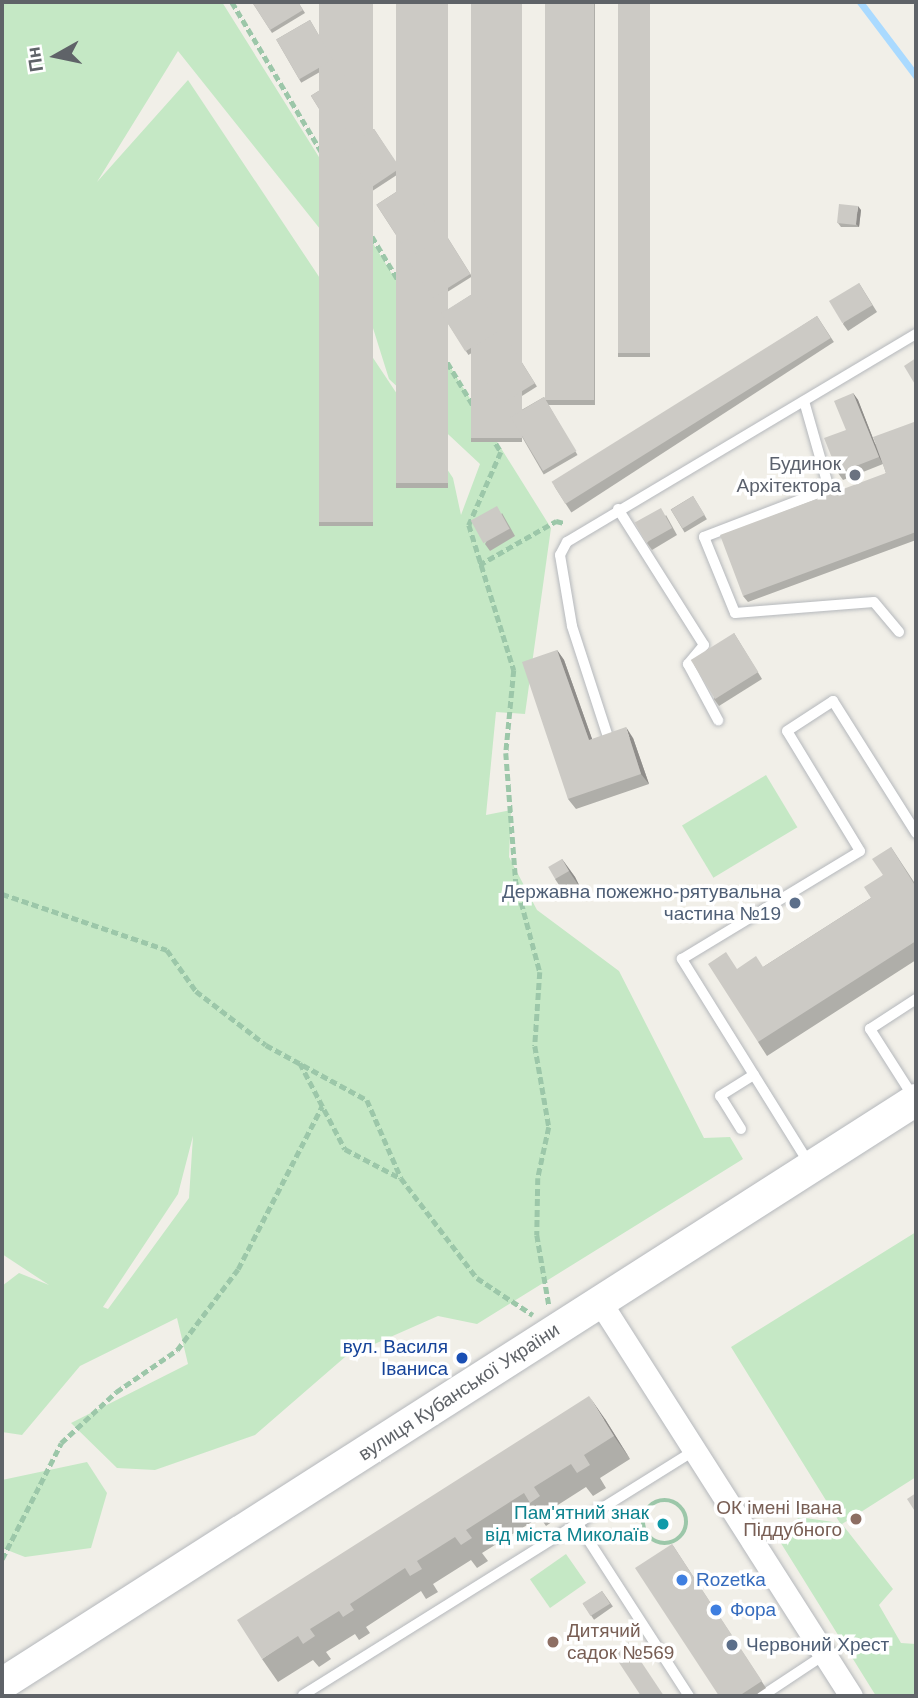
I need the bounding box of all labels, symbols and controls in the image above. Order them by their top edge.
north arrow [21,21,91,91]
text: Пн [22,45,47,73]
place label: Будинок Архітектора [736,453,841,497]
marker: Будинок Архітектора [847,467,863,483]
place label: Державна пожежно-рятувальна частина №19 [502,881,781,925]
marker: Державна пожежно-рятувальна частина №19 [787,895,803,911]
street label: вулиця Кубанської України [354,1318,564,1466]
place label: вул. Василя Іваниса [343,1336,448,1380]
marker: вул. Василя Іваниса [454,1350,470,1366]
place label: ОК імені Івана Піддубного [716,1497,842,1541]
place label: Пам'ятний знак від міста Миколаїв [485,1502,649,1546]
marker: ОК імені Івана Піддубного [848,1511,864,1527]
marker: Пам'ятний знак від міста Миколаїв [655,1516,671,1532]
place label: Rozetka [696,1569,766,1591]
marker: Rozetka [674,1572,690,1588]
place label: Фора [730,1599,776,1621]
marker: Фора [708,1602,724,1618]
place label: Дитячий садок №569 [567,1620,674,1664]
marker: Дитячий садок №569 [545,1634,561,1650]
place label: Червоний Хрест [746,1634,889,1656]
marker: Червоний Хрест [724,1637,740,1653]

